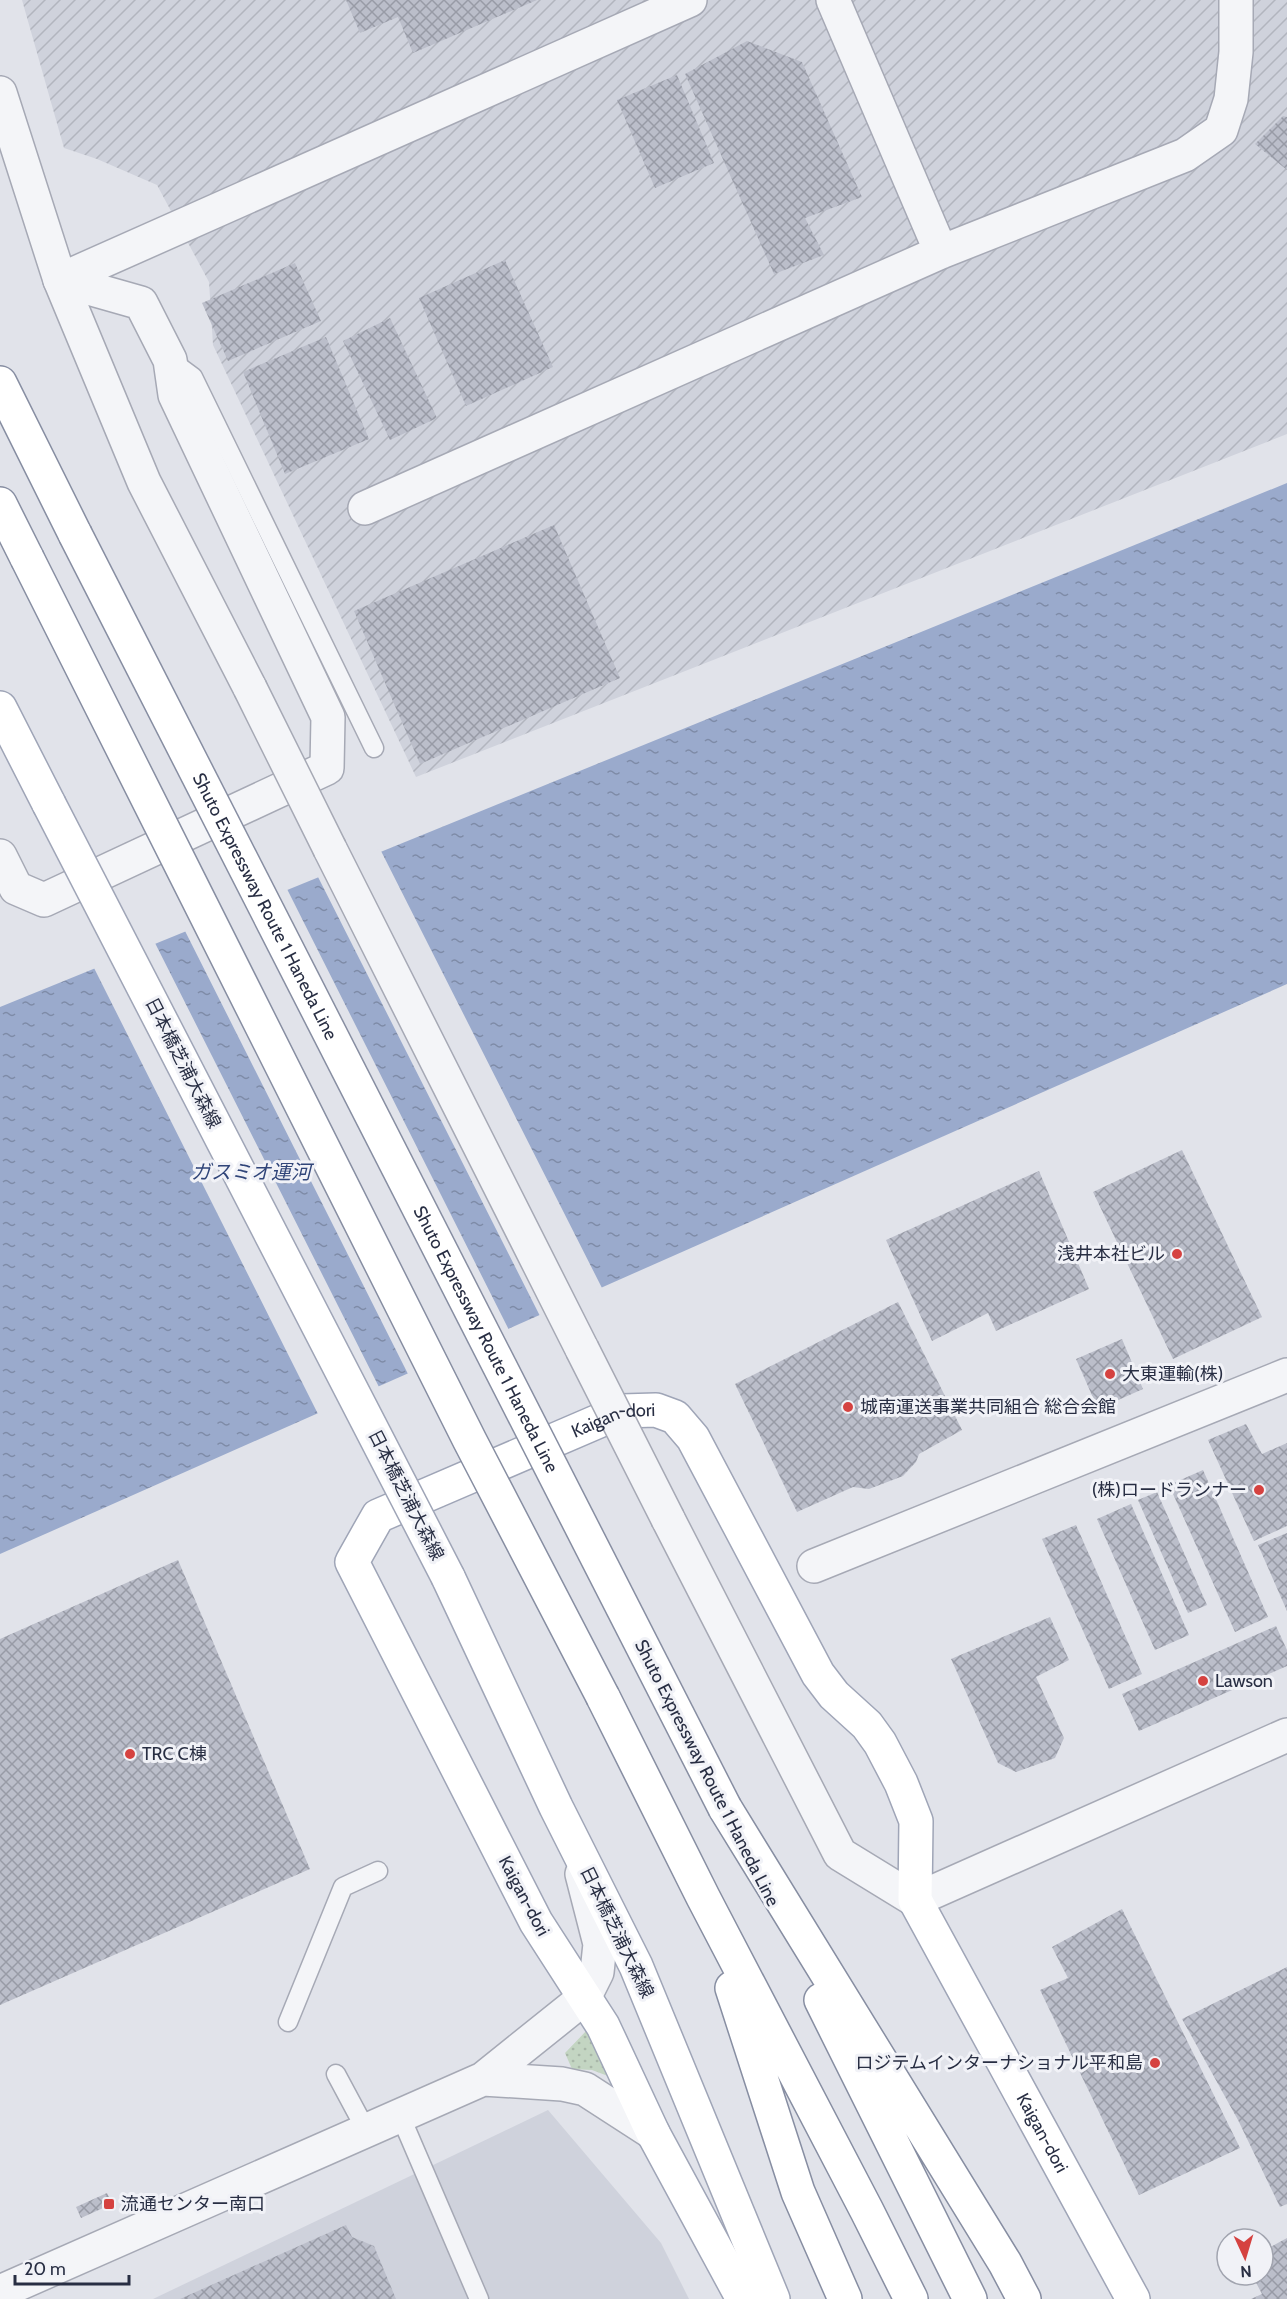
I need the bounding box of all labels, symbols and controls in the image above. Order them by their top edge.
street label: Shuto Expressway Route 1 Haneda Line [188,769,342,1043]
street label: 日本橋芝浦大森線 [141,994,225,1132]
water label: ガスミオ運河 [191,1160,315,1184]
street label: Shuto Expressway Route 1 Haneda Line [409,1202,563,1476]
place label: 浅井本社ビル [1057,1243,1165,1265]
marker: 浅井本社ビル [1170,1247,1184,1261]
place label: 大東運輸(株) [1122,1363,1223,1385]
marker: 大東運輸(株) [1103,1367,1117,1381]
place label: 城南運送事業共同組合 総合会館 [860,1396,1116,1418]
street label: Kaigan-dori [568,1399,656,1442]
marker: 城南運送事業共同組合 総合会館 [841,1400,855,1414]
street label: 日本橋芝浦大森線 [364,1426,448,1564]
place label: (株)ロードランナー [1092,1479,1247,1501]
marker: (株)ロードランナー [1252,1483,1266,1497]
street label: Shuto Expressway Route 1 Haneda Line [630,1636,784,1910]
place label: Lawson [1215,1670,1273,1692]
marker: Lawson [1196,1674,1210,1688]
place label: TRC C棟 [142,1743,207,1765]
marker: TRC C棟 [123,1747,137,1761]
street label: Kaigan-dori [494,1852,554,1940]
street label: 日本橋芝浦大森線 [576,1862,658,2002]
place label: ロジテムインターナショナル平和島 [856,2052,1143,2074]
marker: ロジテムインターナショナル平和島 [1148,2056,1162,2070]
street label: Kaigan-dori [1012,2089,1073,2177]
place label: 流通センター南口 [121,2193,265,2215]
marker: 流通センター南口 [102,2197,116,2211]
north arrow [1215,2227,1275,2287]
scale bar [15,2248,129,2286]
text: 20 m [24,2258,66,2280]
text: N [1240,2262,1252,2281]

